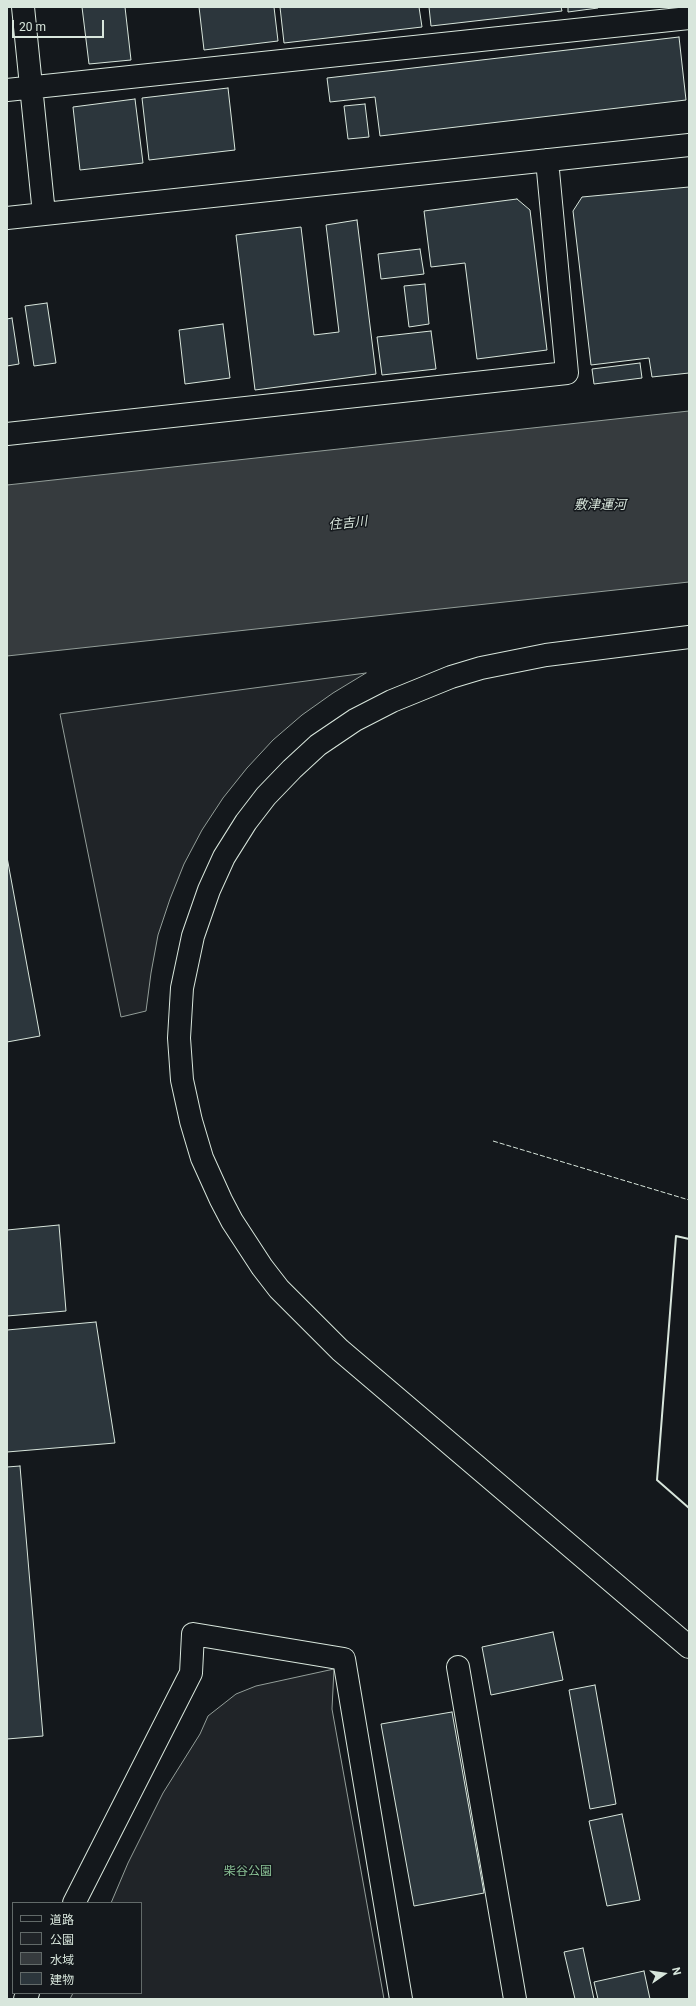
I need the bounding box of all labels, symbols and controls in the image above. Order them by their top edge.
scale bar [14,12,106,38]
text: 20 m [19,20,46,34]
water label: 敷津運河 [574,498,626,514]
water label: 住吉川 [328,514,368,534]
park label: 柴谷公園 [224,1865,272,1879]
legend [12,1902,142,1994]
text: 道路 [50,1913,74,1927]
text: 公園 [50,1933,74,1947]
text: 水域 [50,1953,74,1967]
north arrow [644,1954,684,1994]
text: N [669,1966,683,1976]
text: 建物 [50,1973,74,1987]

